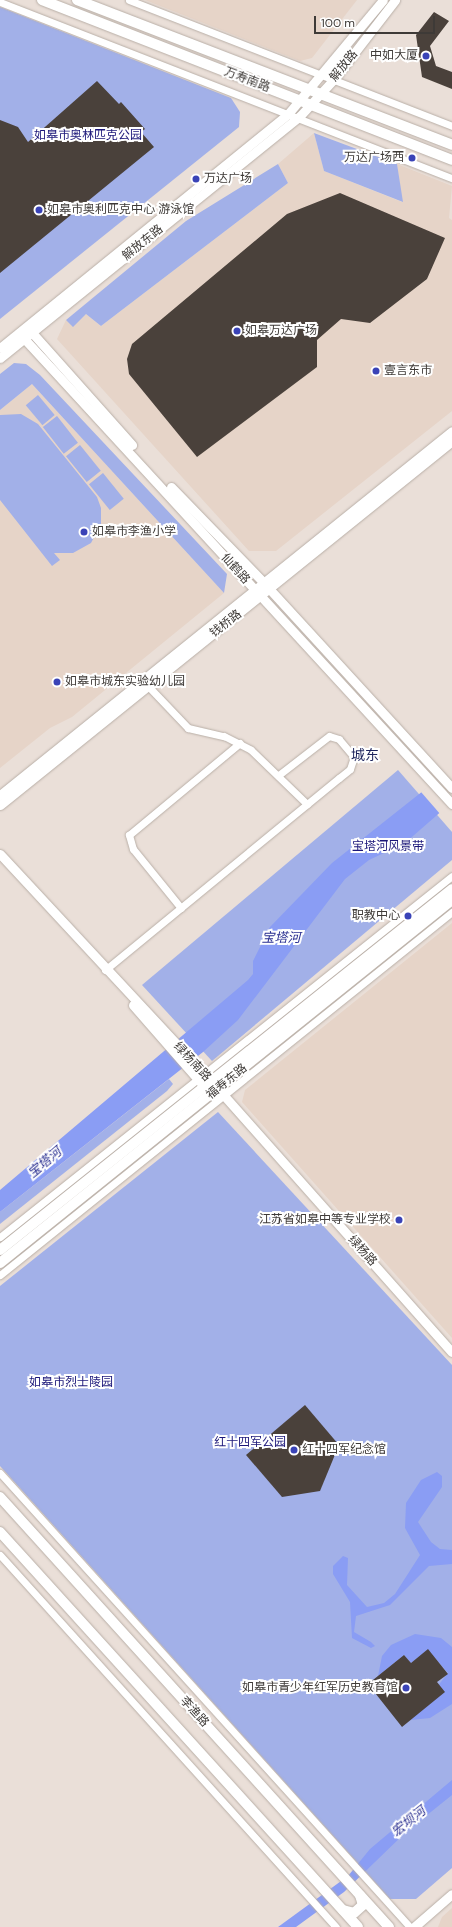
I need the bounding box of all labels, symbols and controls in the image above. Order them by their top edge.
scale bar [316,8,437,34]
text: 100 m [321,15,355,31]
street label: 解放路 [327,47,361,85]
place label: 中如大厦 [370,49,418,63]
marker: 中如大厦 [421,51,431,61]
street label: 万寿南路 [222,65,272,95]
park label: 如皋市奥林匹克公园 [34,129,142,143]
place label: 万达广场西 [344,151,404,165]
marker: 万达广场西 [407,153,417,163]
place label: 万达广场 [204,172,252,186]
marker: 万达广场 [191,174,201,184]
place label: 如皋市奥利匹克中心 游泳馆 [47,203,194,217]
marker: 如皋市奥利匹克中心 游泳馆 [34,205,44,215]
street label: 解放东路 [120,222,166,264]
place label: 如皋万达广场 [245,324,317,338]
marker: 如皋万达广场 [232,326,242,336]
place label: 壹言东市 [384,364,432,378]
marker: 壹言东市 [371,366,381,376]
place label: 如皋市李渔小学 [92,525,176,539]
marker: 如皋市李渔小学 [79,527,89,537]
street label: 仙鹤路 [218,551,252,587]
street label: 钱桥路 [207,607,245,641]
place label: 如皋市城东实验幼儿园 [65,675,185,689]
marker: 如皋市城东实验幼儿园 [52,677,62,687]
district label: 城东 [351,747,379,763]
park label: 宝塔河风景带 [352,840,424,854]
place label: 职教中心 [352,909,400,923]
marker: 职教中心 [403,911,413,921]
water label: 宝塔河 [262,930,300,946]
street label: 绿杨南路 [170,1040,214,1084]
street label: 福寿东路 [204,1061,250,1103]
water label: 宝塔河 [25,1144,65,1182]
place label: 江苏省如皋中等专业学校 [259,1213,391,1227]
marker: 江苏省如皋中等专业学校 [394,1215,404,1225]
street label: 绿杨路 [345,1233,379,1269]
park label: 如皋市烈士陵园 [29,1376,113,1390]
park label: 红十四军公园 [214,1436,286,1450]
place label: 红十四军纪念馆 [302,1443,386,1457]
marker: 红十四军纪念馆 [289,1445,299,1455]
place label: 如皋市青少年红军历史教育馆 [242,1681,398,1695]
marker: 如皋市青少年红军历史教育馆 [401,1683,411,1693]
street label: 李渔路 [177,1694,211,1730]
water label: 宏坝河 [389,1804,429,1840]

